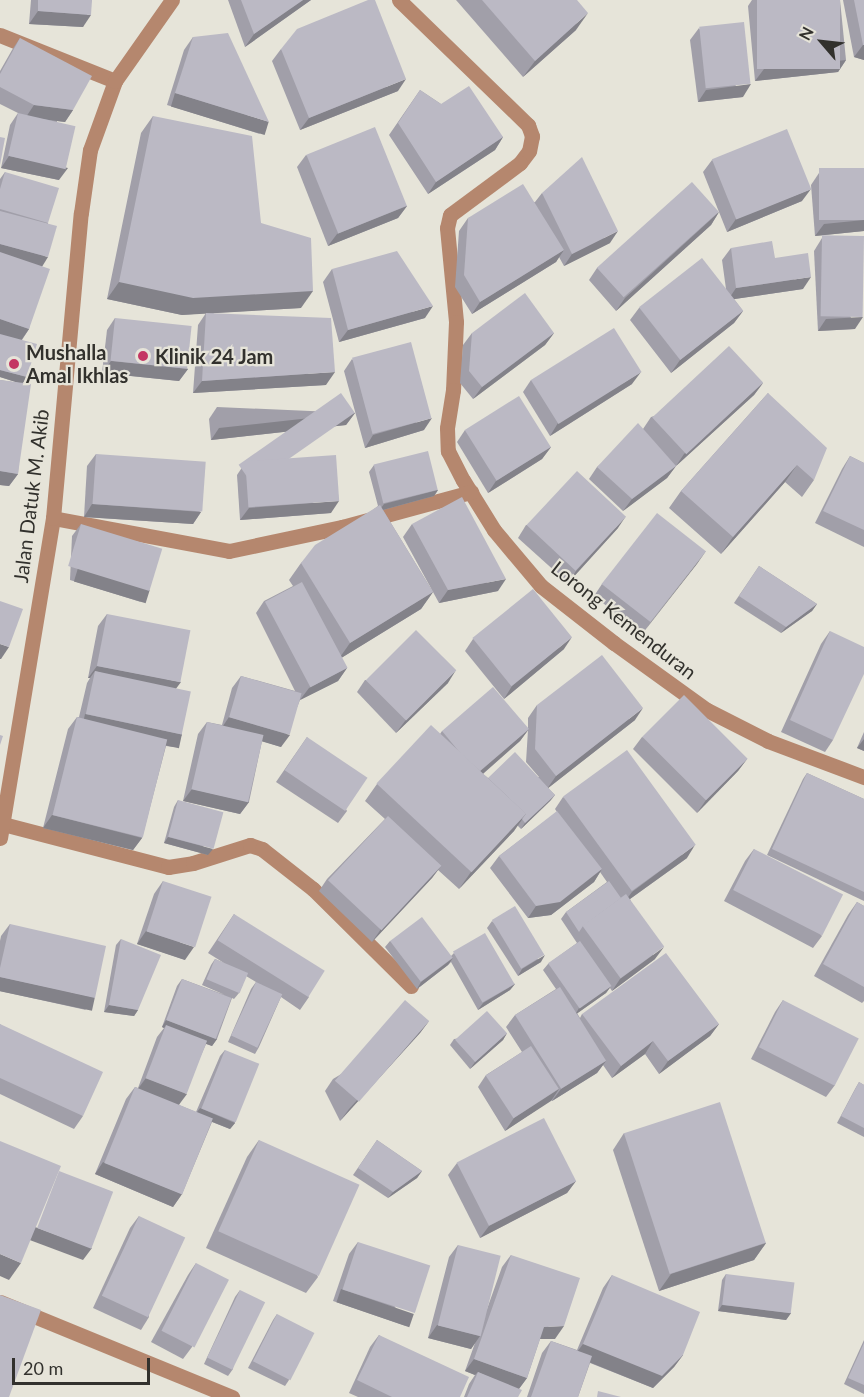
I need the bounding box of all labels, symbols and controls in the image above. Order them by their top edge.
north arrow [792,12,852,72]
text: N [794,23,817,43]
place label: Mushalla Amal Ikhlas [26,340,128,387]
place label: Klinik 24 Jam [155,344,274,368]
marker: Klinik 24 Jam [136,349,150,363]
marker: Mushalla Amal Ikhlas [7,357,21,371]
street label: Jalan Datuk M. Akib [8,408,54,584]
street label: Lorong Kemenduran [547,556,701,684]
scale bar [15,1346,153,1384]
text: 20 m [23,1357,63,1379]

